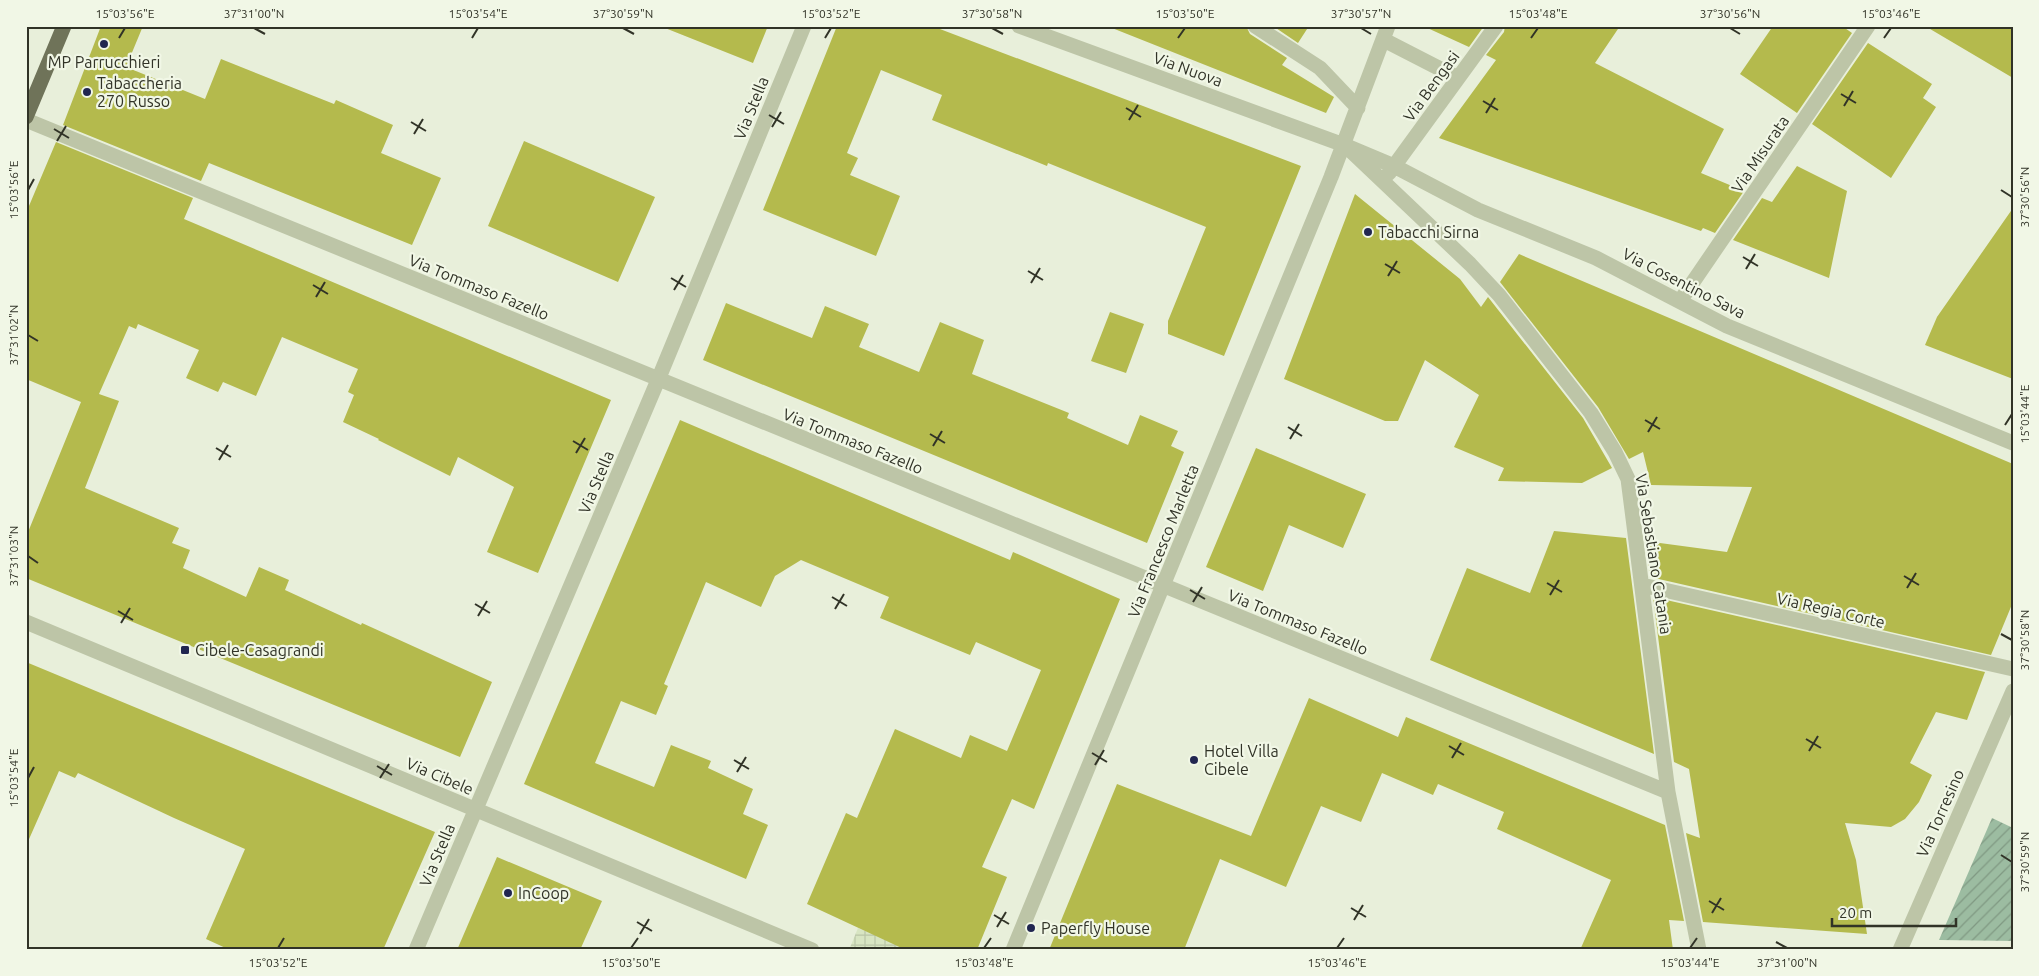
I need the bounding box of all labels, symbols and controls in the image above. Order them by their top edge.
text: 15°03'56"E [96,7,155,20]
text: 37°31'00"N [224,7,284,20]
text: 15°03'54"E [449,7,508,20]
text: 37°30'59"N [593,7,653,20]
text: 15°03'52"E [802,7,861,20]
text: 37°30'58"N [962,7,1022,20]
text: 15°03'50"E [1156,7,1215,20]
text: 37°30'57"N [1331,7,1391,20]
text: 15°03'48"E [1509,7,1568,20]
text: 37°30'56"N [1700,7,1760,20]
text: 15°03'46"E [1862,7,1921,20]
marker: MP Parrucchieri [98,38,110,50]
street label: Via Bengasi [1399,47,1463,125]
street label: Via Nuova [1151,48,1225,90]
place label: MP Parrucchieri [48,53,160,71]
place label: Tabaccheria 270 Russo [97,74,182,110]
street label: Via Stella [730,74,772,142]
marker: Tabaccheria 270 Russo [81,86,93,98]
street label: Via Misurata [1728,112,1792,196]
text: 15°03'56"E [7,160,20,219]
text: 37°30'56"N [2018,167,2031,227]
place label: Tabacchi Sirna [1378,223,1479,241]
marker: Tabacchi Sirna [1362,226,1374,238]
street label: Via Cosentino Sava [1620,244,1748,322]
street label: Via Tommaso Fazello [406,251,552,323]
text: 37°31'02"N [7,305,20,365]
text: 15°03'44"E [2018,384,2031,443]
street label: Via Tommaso Fazello [780,405,926,477]
street label: Via Stella [575,448,617,516]
street label: Via Francesco Marletta [1124,462,1202,620]
street label: Via Sebastiano Catania [1632,472,1676,636]
text: 37°31'03"N [7,526,20,586]
street label: Via Tommaso Fazello [1225,586,1371,658]
street label: Via Regia Corte [1775,589,1887,631]
text: 37°30'58"N [2018,610,2031,670]
place label: Cibele-Casagrandi [195,641,324,659]
marker: Cibele-Casagrandi [179,644,191,656]
place label: Hotel Villa Cibele [1204,742,1279,778]
text: 15°03'54"E [7,748,20,807]
street label: Via Cibele [404,754,476,798]
marker: Hotel Villa Cibele [1188,754,1200,766]
street label: Via Torresino [1913,766,1967,860]
street label: Via Stella [416,821,458,889]
text: 37°30'59"N [2018,832,2031,892]
place label: InCoop [518,884,569,902]
marker: InCoop [502,887,514,899]
scale bar [1832,896,1955,928]
text: 20 m [1839,904,1872,921]
place label: Paperfly House [1041,919,1150,937]
marker: Paperfly House [1025,922,1037,934]
text: 15°03'52"E [249,956,308,969]
text: 15°03'50"E [602,956,661,969]
text: 15°03'48"E [955,956,1014,969]
text: 15°03'46"E [1308,956,1367,969]
text: 15°03'44"E [1661,956,1720,969]
text: 37°31'00"N [1757,956,1817,969]

